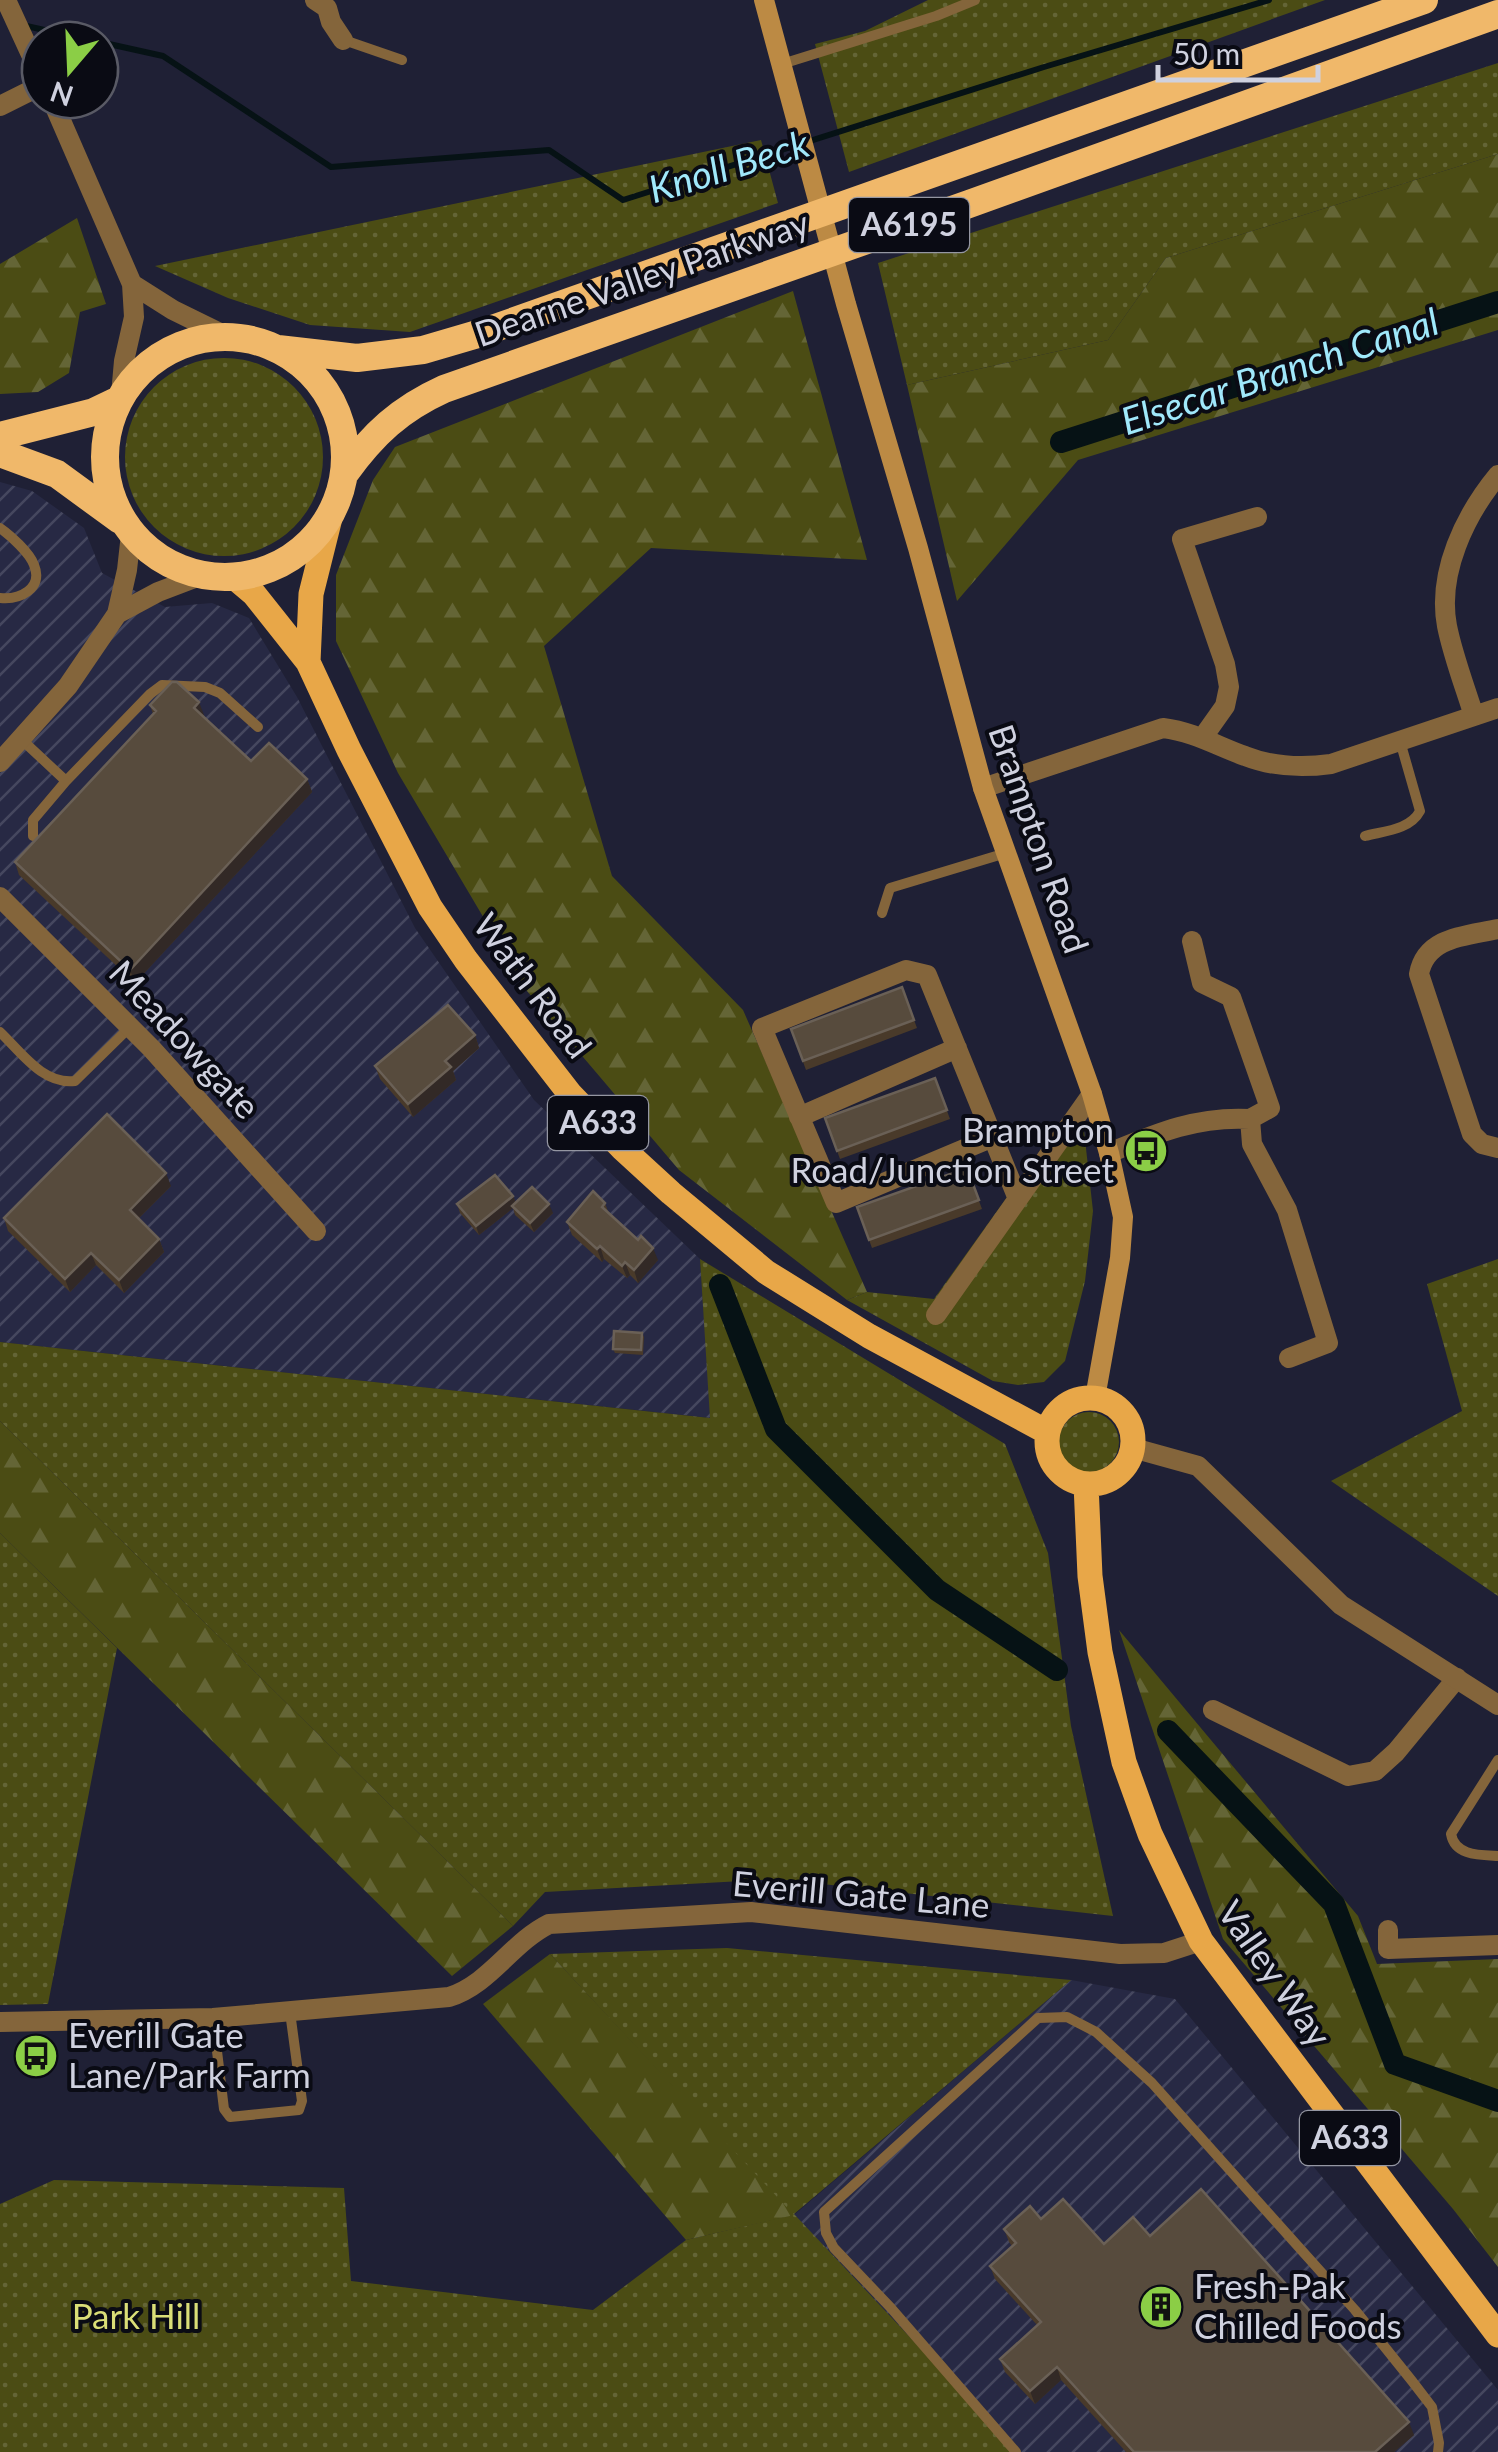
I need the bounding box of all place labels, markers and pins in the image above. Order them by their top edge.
place label: Brampton Road/Junction Street [790,1108,1114,1190]
bus stop icon: Brampton Road/Junction Street [1123,1128,1169,1174]
place label: Everill Gate Lane/Park Farm [68,2013,311,2095]
bus stop icon: Everill Gate Lane/Park Farm [13,2033,59,2079]
place label: Fresh-Pak Chilled Foods [1194,2264,1402,2346]
building icon: Fresh-Pak Chilled Foods [1138,2284,1184,2330]

